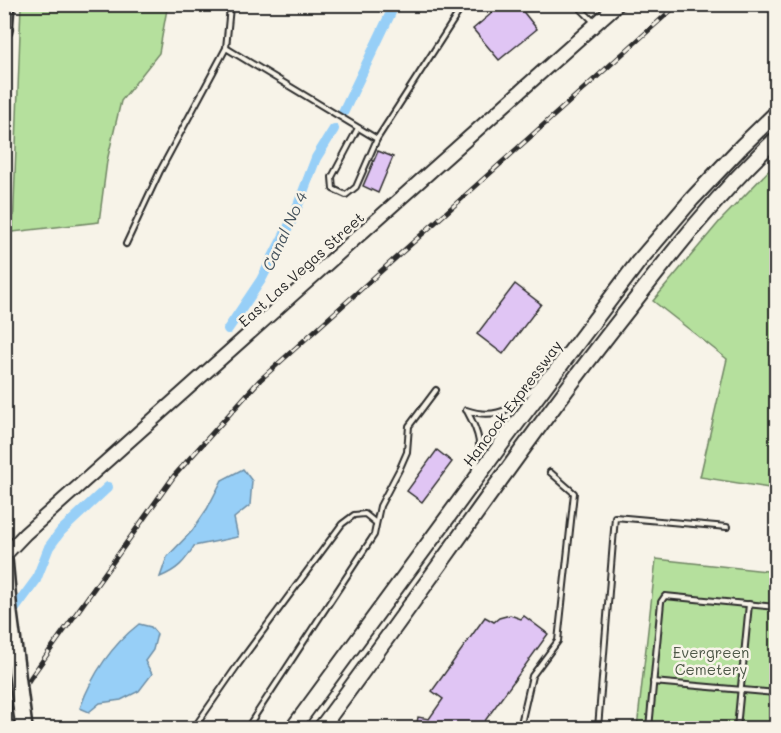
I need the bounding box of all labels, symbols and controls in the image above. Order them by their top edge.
water label: Canal No 4 [256,187,312,274]
street label: East Las Vegas Street [234,207,368,331]
street label: Hancock Expressway [458,336,566,470]
park label: Evergreen Cemetery [673,642,749,679]

